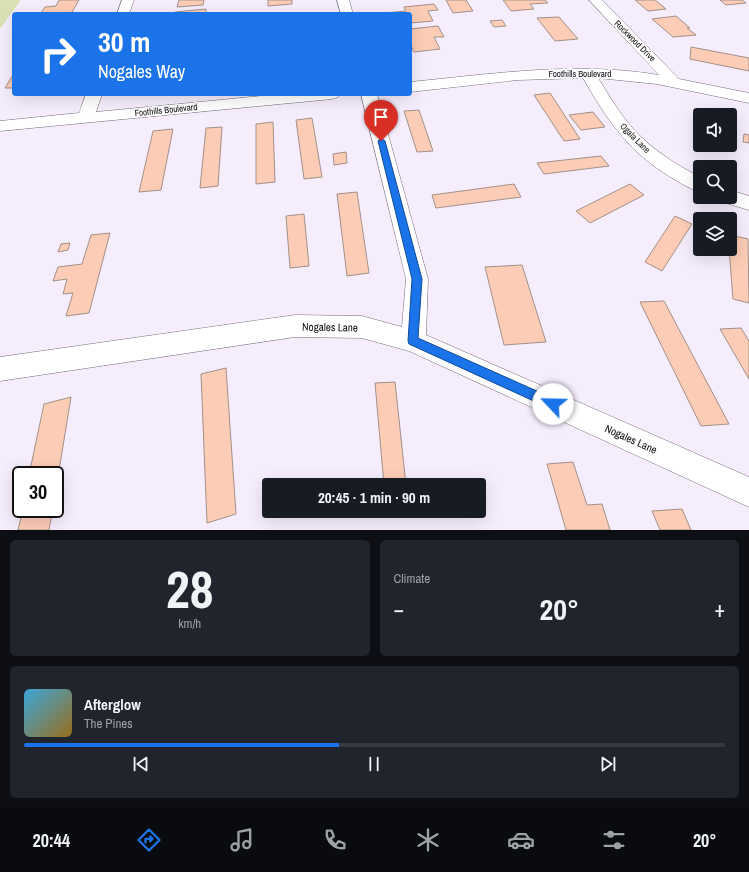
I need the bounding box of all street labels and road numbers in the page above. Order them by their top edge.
street label: Rockwood Drive [612,18,658,64]
street label: Foothills Boulevard [549,68,611,80]
street label: Foothills Boulevard [134,101,198,119]
street label: Ogala Lane [617,120,653,156]
street label: Nogales Lane [302,320,358,334]
street label: Nogales Lane [603,421,659,457]

